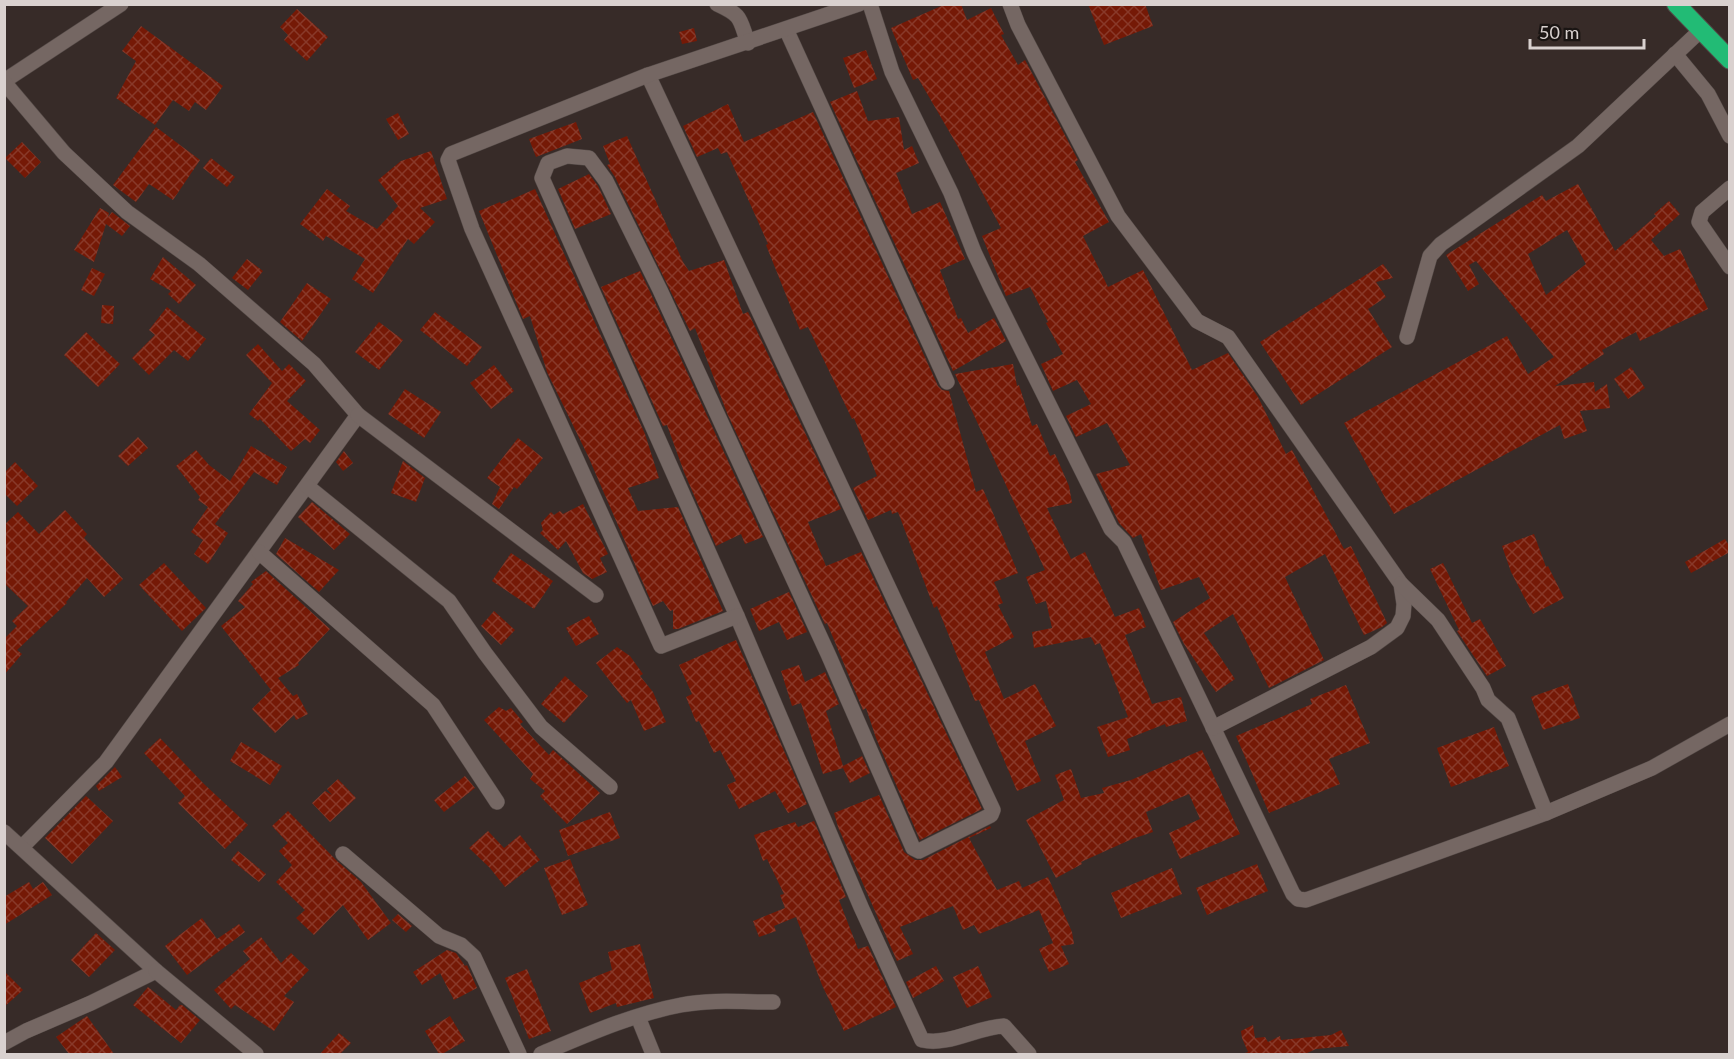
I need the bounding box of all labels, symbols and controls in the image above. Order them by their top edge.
scale bar [1530,12,1644,50]
text: 50 m [1539,21,1579,43]

